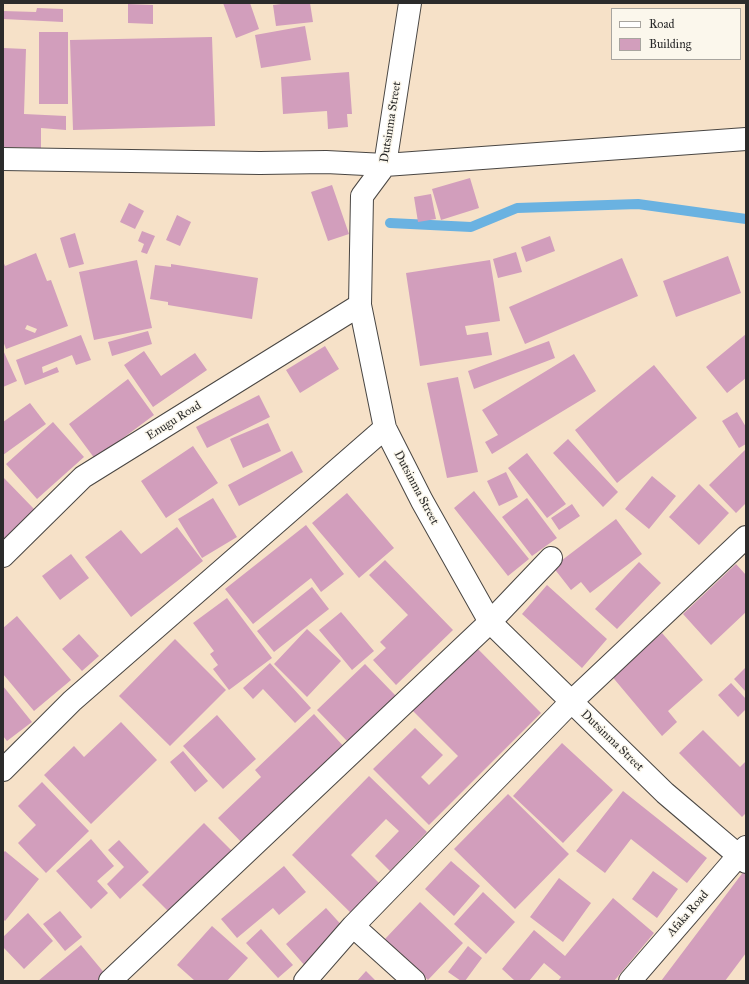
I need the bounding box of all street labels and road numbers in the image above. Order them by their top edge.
street label: Dutsinma Street [377,80,405,164]
street label: Enugu Road [144,399,204,443]
street label: Dutsinma Street [390,448,442,528]
street label: Dutsinma Street [578,707,646,775]
street label: Afaka Road [664,888,712,940]

